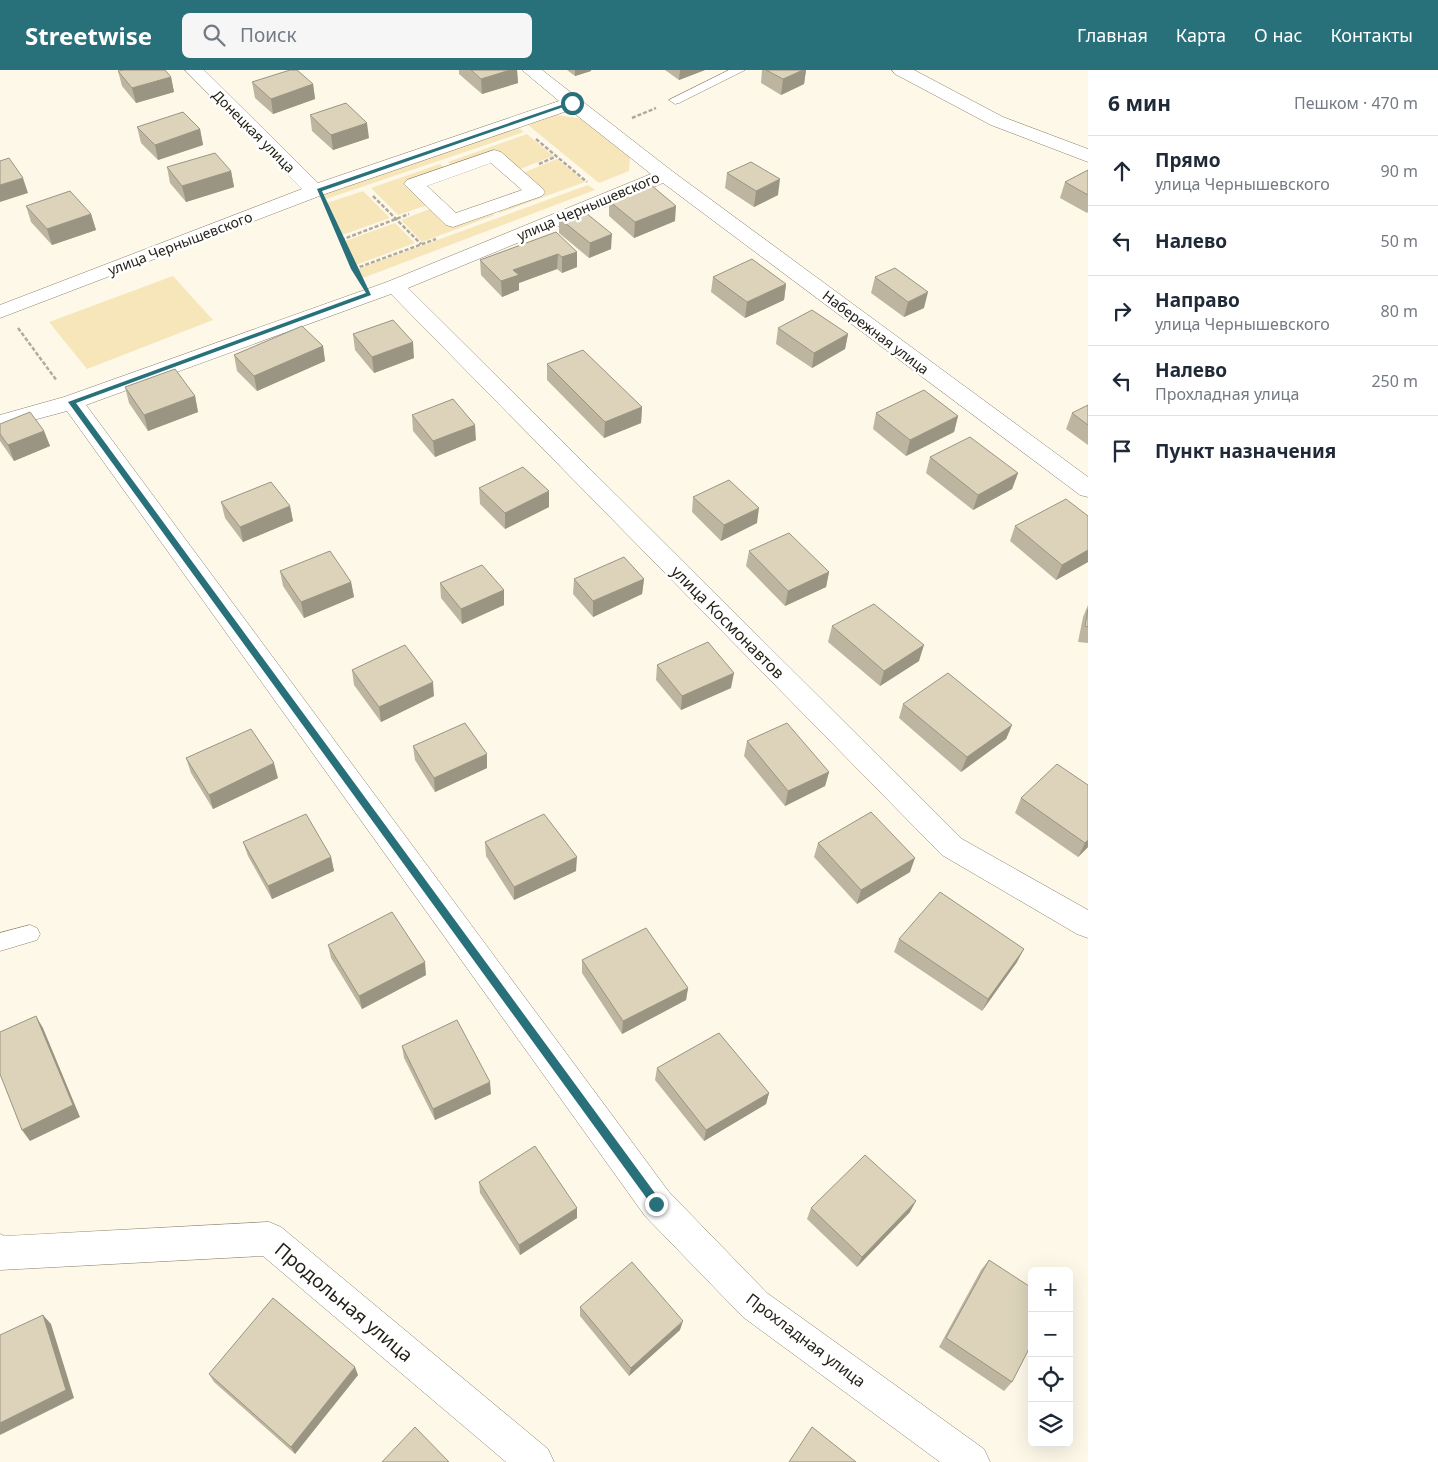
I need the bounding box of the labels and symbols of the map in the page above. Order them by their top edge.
street label: Донецкая улица [208,85,300,177]
route start [561,92,584,115]
street label: улица Чернышевского [514,167,662,245]
street label: улица Чернышевского [105,207,255,279]
street label: Набережная улица [819,286,933,378]
street label: улица Космонавтов [667,561,789,683]
route end [645,1193,668,1216]
street label: Продольная улица [269,1236,419,1368]
street label: Прохладная улица [742,1288,870,1392]

